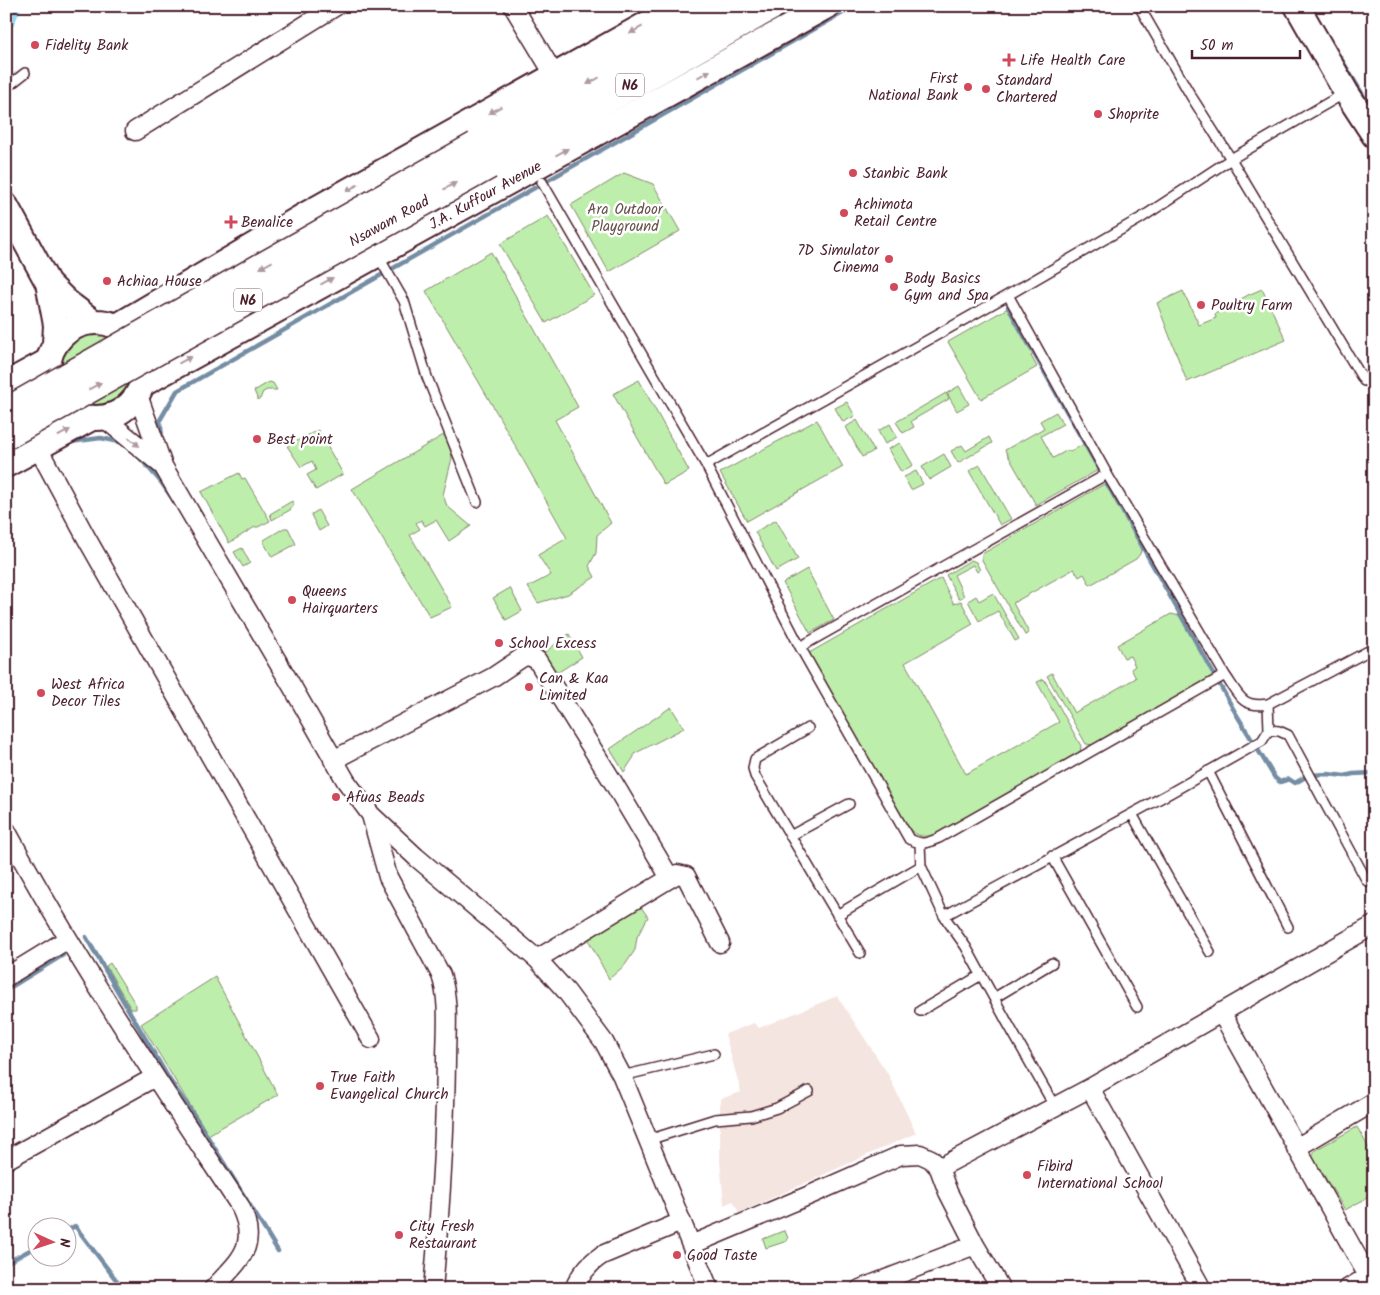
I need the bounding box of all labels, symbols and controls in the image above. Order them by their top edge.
one-way arrow [629,26,644,34]
scale bar [1192,28,1300,60]
place label: Fidelity Bank [45,34,129,58]
text: 50 m [1200,34,1234,58]
marker: Fidelity Bank [29,39,41,51]
place label: Life Health Care [1020,49,1126,73]
marker: Life Health Care [1002,53,1016,67]
place label: First National Bank [868,67,959,108]
one-way arrow [697,69,711,78]
place label: Standard Chartered [996,69,1057,110]
road number: N6 [616,74,644,96]
one-way arrow [586,77,601,85]
marker: First National Bank [962,81,974,93]
marker: Standard Chartered [980,83,992,95]
place label: Shoprite [1108,103,1159,127]
one-way arrow [488,105,501,114]
marker: Shoprite [1092,108,1104,120]
one-way arrow [554,148,569,156]
street label: J.A. Kuffour Avenue [425,155,547,237]
place label: Stanbic Bank [863,162,949,186]
marker: Stanbic Bank [847,167,859,179]
one-way arrow [443,182,457,191]
one-way arrow [346,184,359,193]
street label: Nsawam Road [345,190,435,254]
place label: Achimota Retail Centre [854,193,937,234]
park label: Ara Outdoor Playground [587,198,664,239]
marker: Achimota Retail Centre [838,207,850,219]
place label: Benalice [241,211,293,235]
marker: Benalice [225,216,237,228]
place label: 7D Simulator Cinema [797,239,880,280]
marker: 7D Simulator Cinema [883,253,895,265]
one-way arrow [258,261,273,269]
place label: Body Basics Gym and Spa [904,267,989,308]
place label: Achiaa House [117,270,202,294]
marker: Achiaa House [101,275,113,287]
one-way arrow [321,277,334,286]
marker: Body Basics Gym and Spa [888,281,900,293]
road number: N6 [234,288,262,312]
place label: Poultry Farm [1211,294,1292,318]
marker: Poultry Farm [1195,299,1207,311]
one-way arrow [178,356,193,364]
one-way arrow [88,382,102,391]
place label: Best point [267,428,333,452]
one-way arrow [57,429,70,438]
marker: Best point [251,433,263,445]
one-way arrow [127,436,140,447]
place label: Queens Hairquarters [302,580,378,621]
marker: Queens Hairquarters [286,594,298,606]
place label: School Excess [509,632,597,656]
marker: School Excess [493,637,505,649]
place label: Can & Kaa Limited [539,667,609,708]
place label: West Africa Decor Tiles [51,673,125,714]
marker: Can & Kaa Limited [523,681,535,693]
marker: West Africa Decor Tiles [35,687,47,699]
place label: Afuas Beads [346,786,425,810]
marker: Afuas Beads [330,791,342,803]
place label: True Faith Evangelical Church [330,1066,449,1107]
marker: True Faith Evangelical Church [314,1080,326,1092]
place label: Fibird International School [1037,1155,1163,1196]
marker: Fibird International School [1021,1169,1033,1181]
place label: City Fresh Restaurant [409,1215,477,1256]
north arrow [28,1218,78,1268]
marker: City Fresh Restaurant [393,1229,405,1241]
text: N [53,1238,75,1248]
place label: Good Taste [687,1244,758,1268]
marker: Good Taste [671,1249,683,1261]

